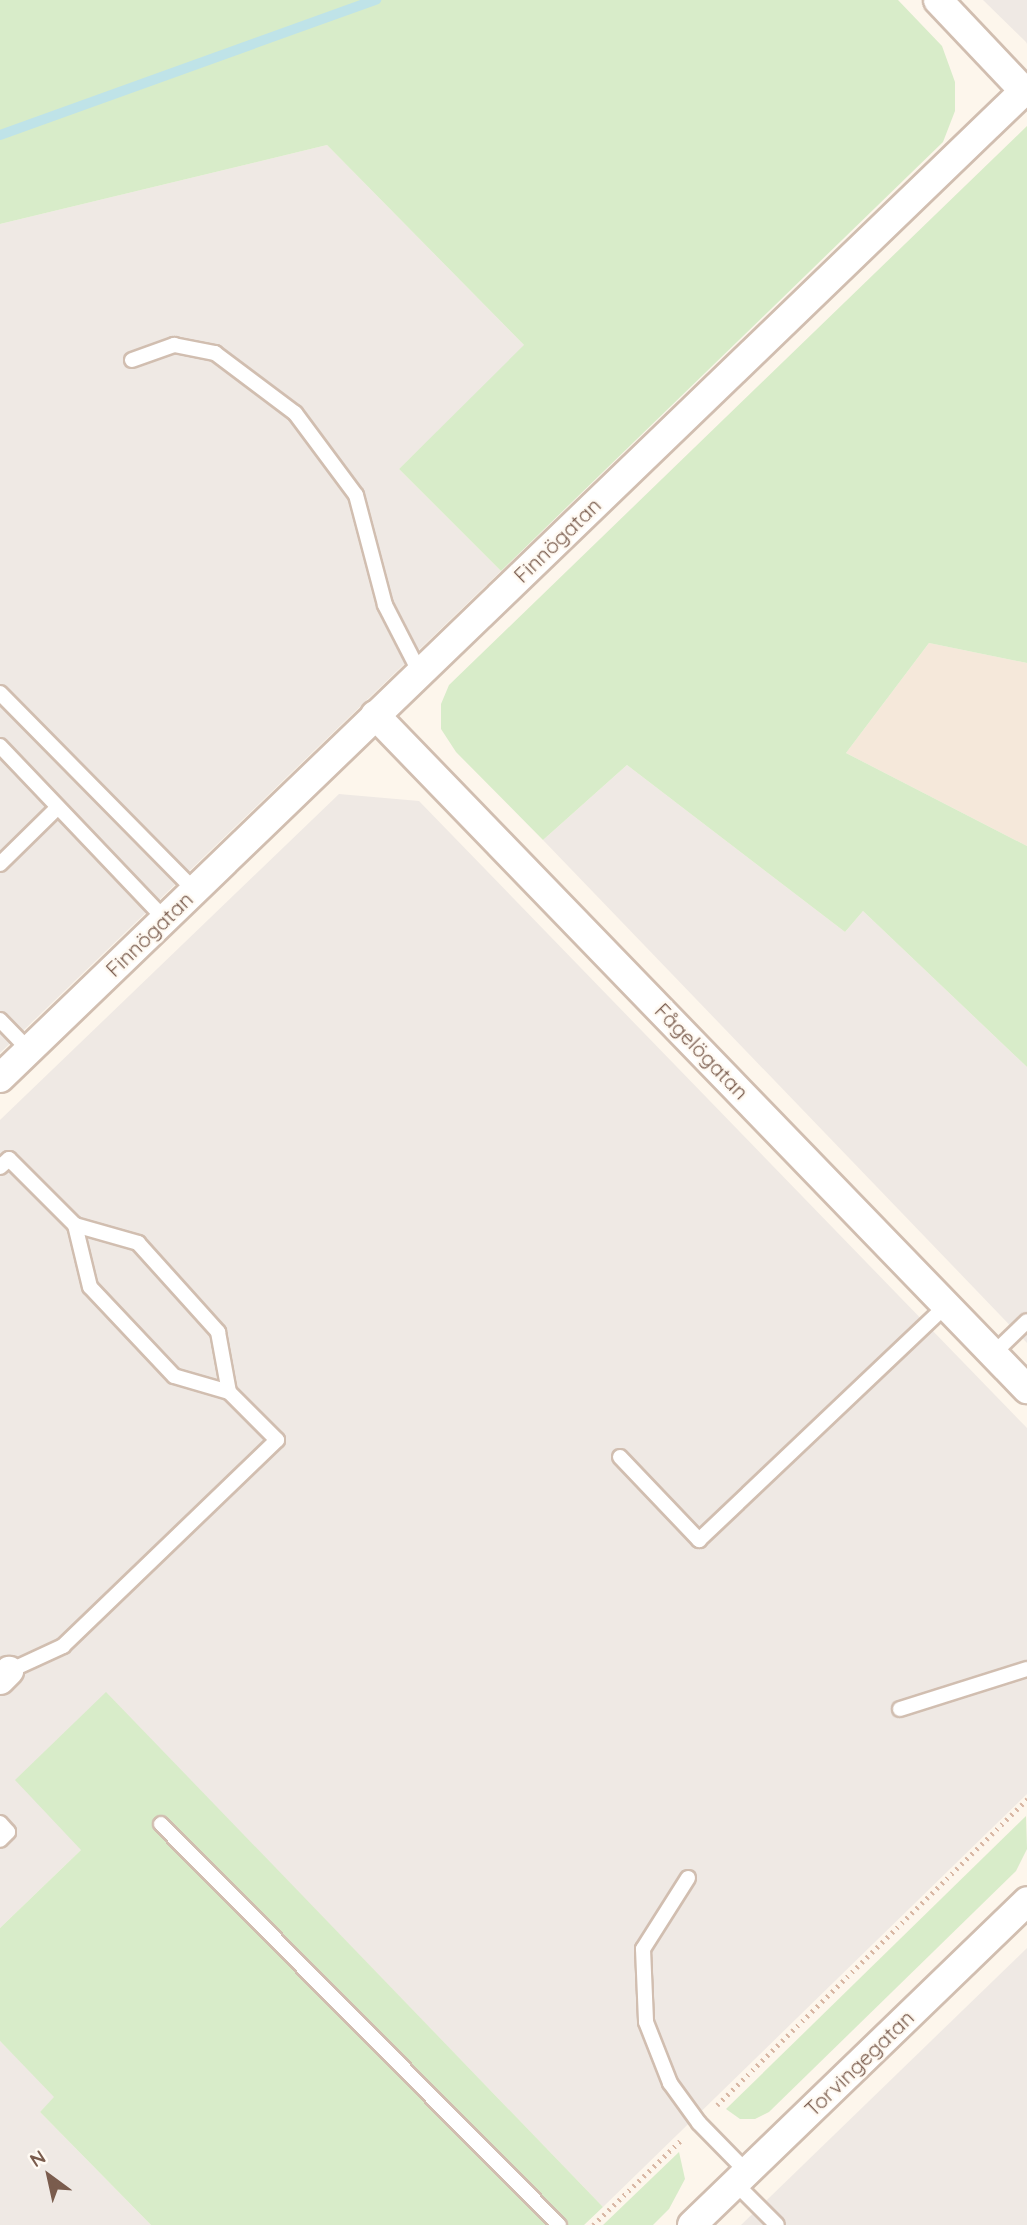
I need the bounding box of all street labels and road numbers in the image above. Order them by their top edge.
street label: Finnögatan [508,492,606,588]
street label: Finnögatan [100,886,198,982]
street label: Fågelögatan [650,998,754,1104]
street label: Torvingegatan [799,2005,919,2121]

